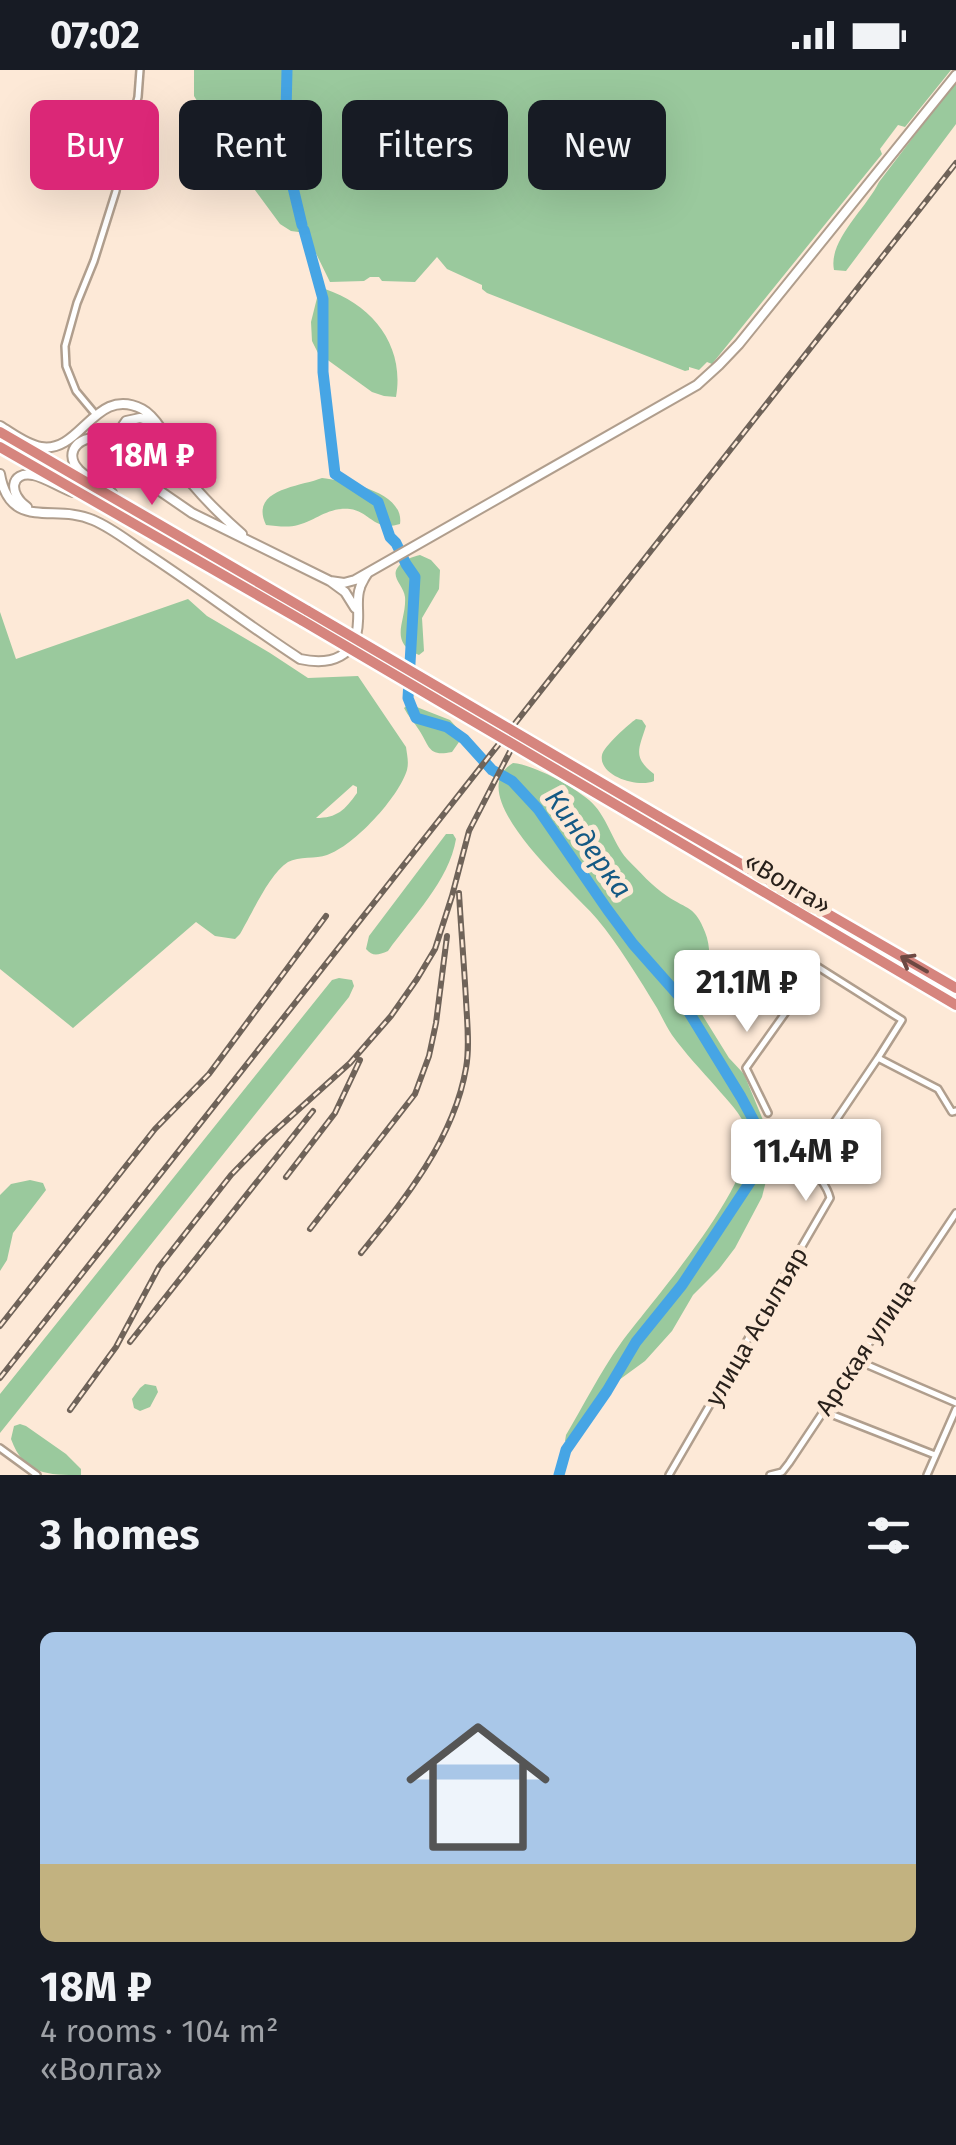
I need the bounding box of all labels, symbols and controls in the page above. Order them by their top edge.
text: 07:02 [50,12,140,58]
chip: Buy [30,100,159,190]
chip: Rent [179,100,322,190]
chip: Filters [342,100,508,190]
chip: New [528,100,666,190]
pin: 18M ₽ [82,423,222,508]
text: 18M ₽ [109,436,195,474]
water label: Киндерка [538,783,639,904]
street label: «Волга» [739,846,836,921]
pin: 21.1M ₽ [655,950,839,1035]
one-way arrow [900,954,929,974]
text: 21.1M ₽ [696,963,798,1001]
pin: 11.4M ₽ [714,1119,898,1204]
text: 11.4M ₽ [753,1132,859,1170]
street label: улица Асылъяр [699,1242,815,1411]
street label: Арская улица [809,1274,922,1421]
icon: filters [861,1508,916,1563]
text: 3 homes [40,1510,200,1560]
icon: home [388,1697,568,1877]
text: 18M ₽ [40,1962,152,2012]
text: 4 rooms · 104 m² [40,2012,279,2050]
text: «Волга» [40,2050,163,2088]

